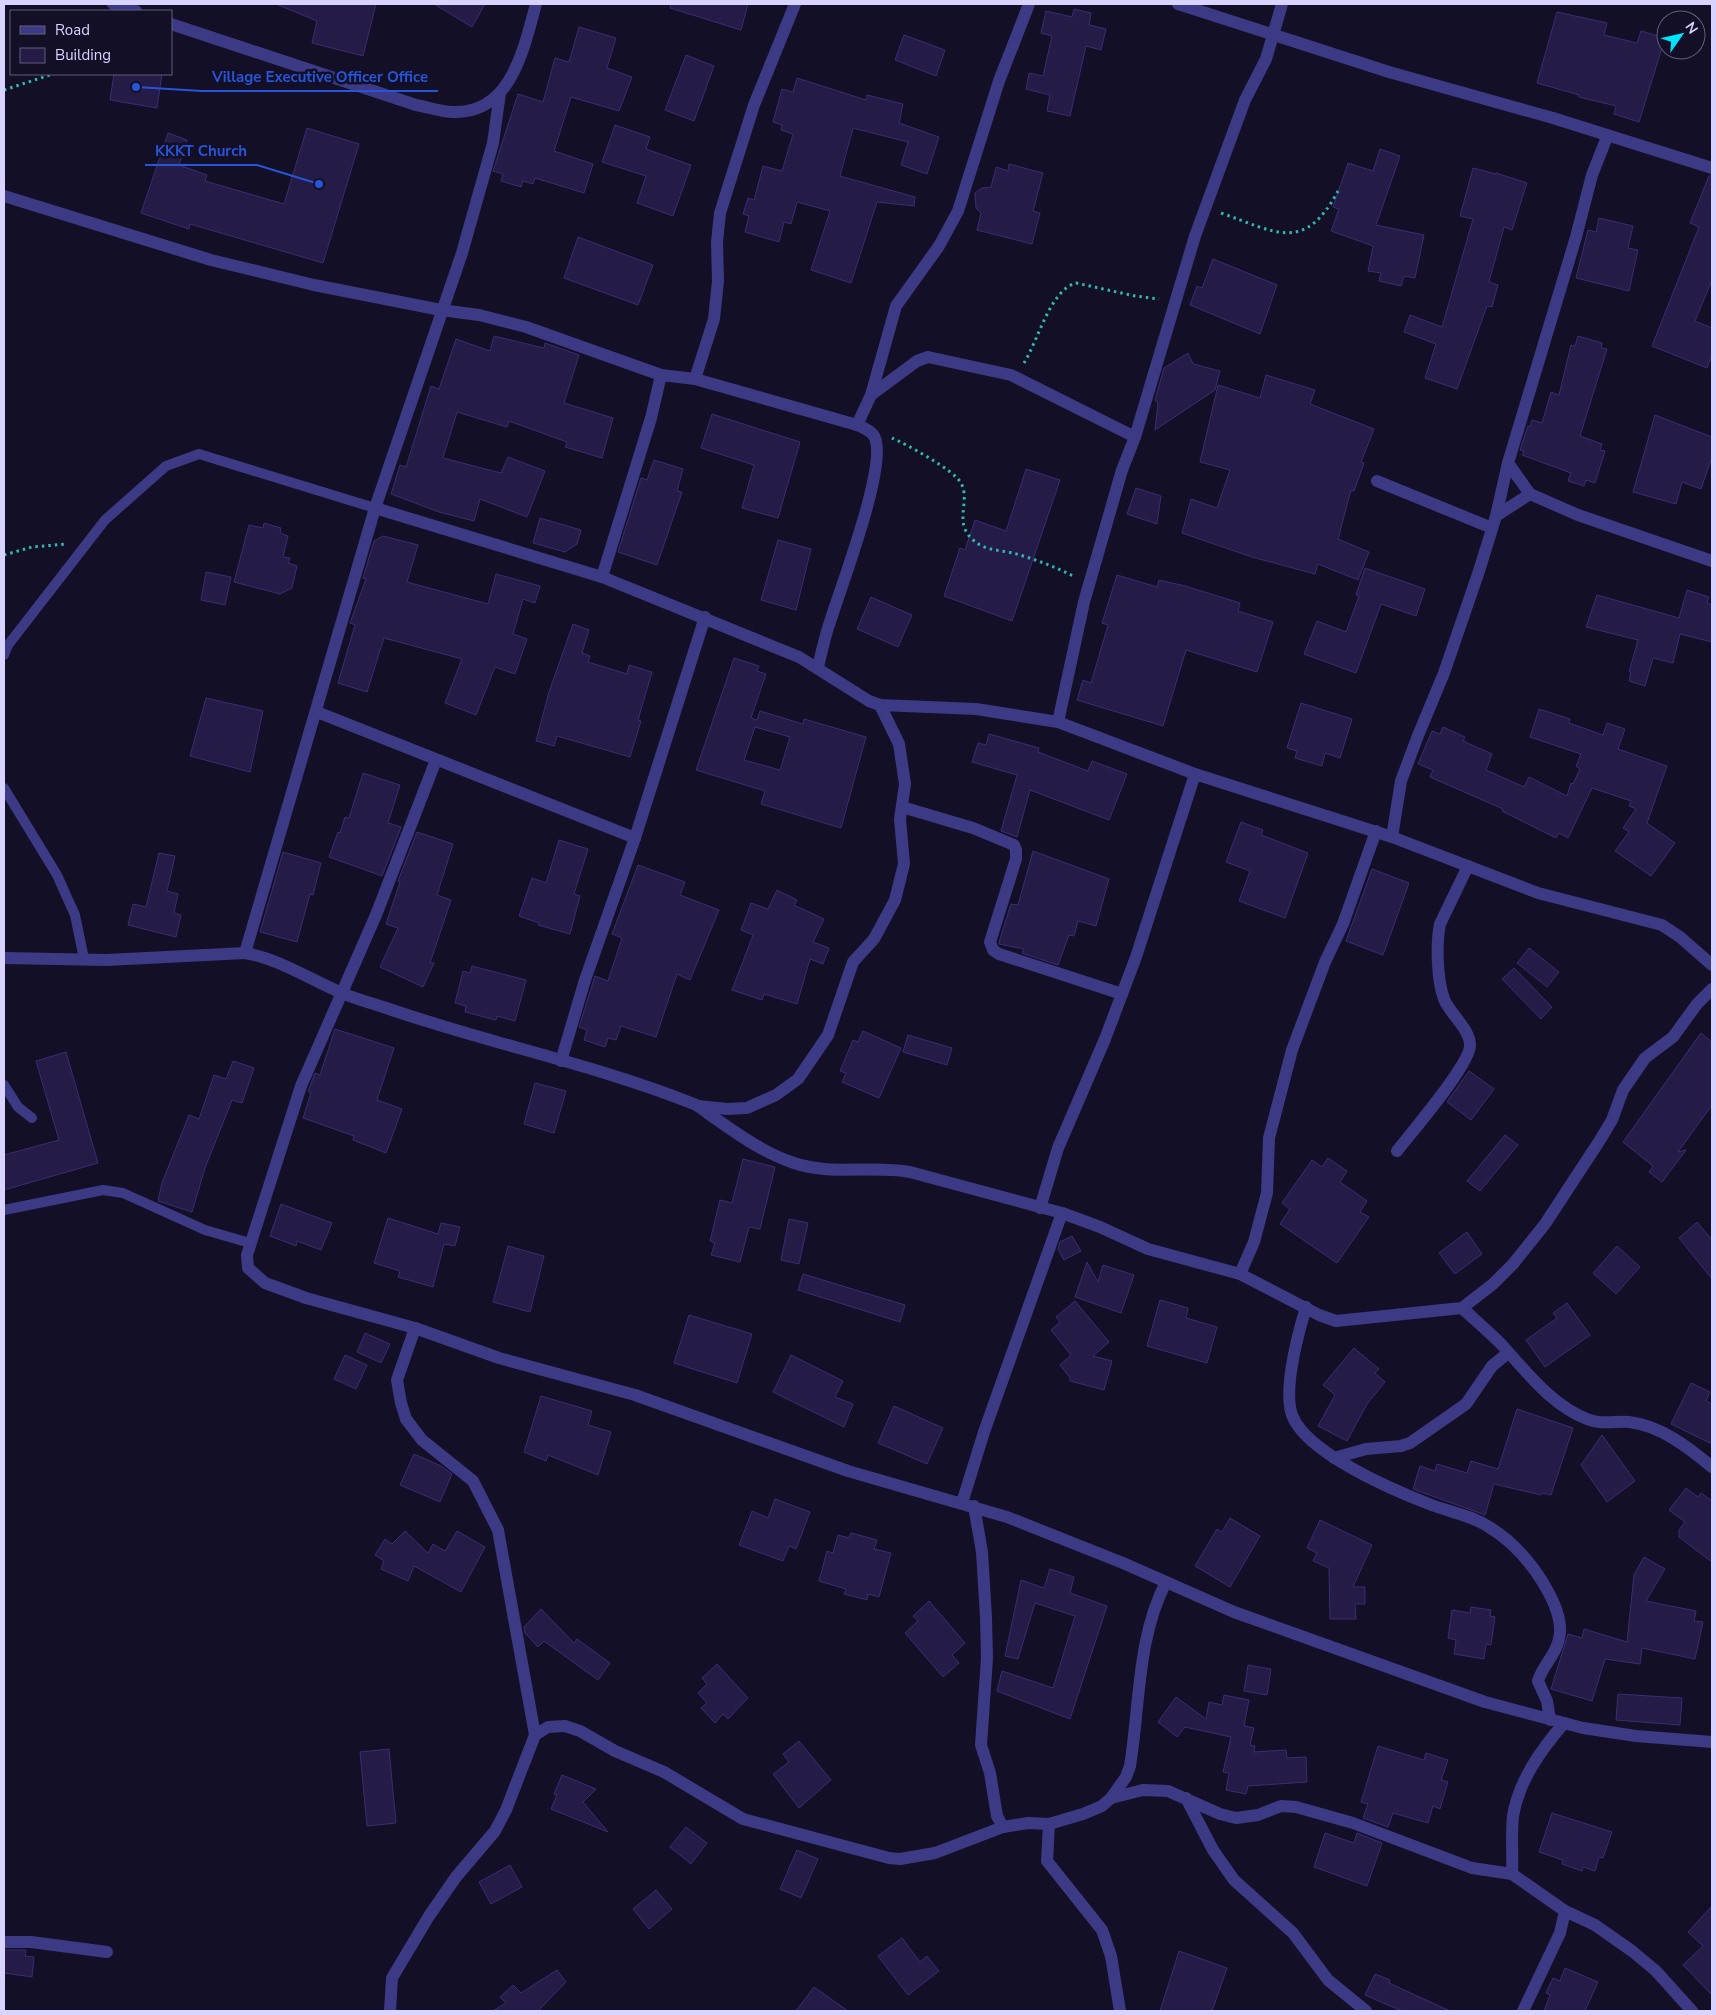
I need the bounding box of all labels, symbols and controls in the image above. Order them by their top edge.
legend [10,10,172,75]
north arrow [1656,10,1706,60]
text: N [1681,18,1702,38]
text: Road [55,20,90,40]
text: Building [55,45,111,65]
callout: Village Executive Officer Office [202,61,438,91]
text: Village Executive Officer Office [211,67,428,87]
callout: KKKT Church [145,135,257,165]
text: KKKT Church [155,141,247,161]

